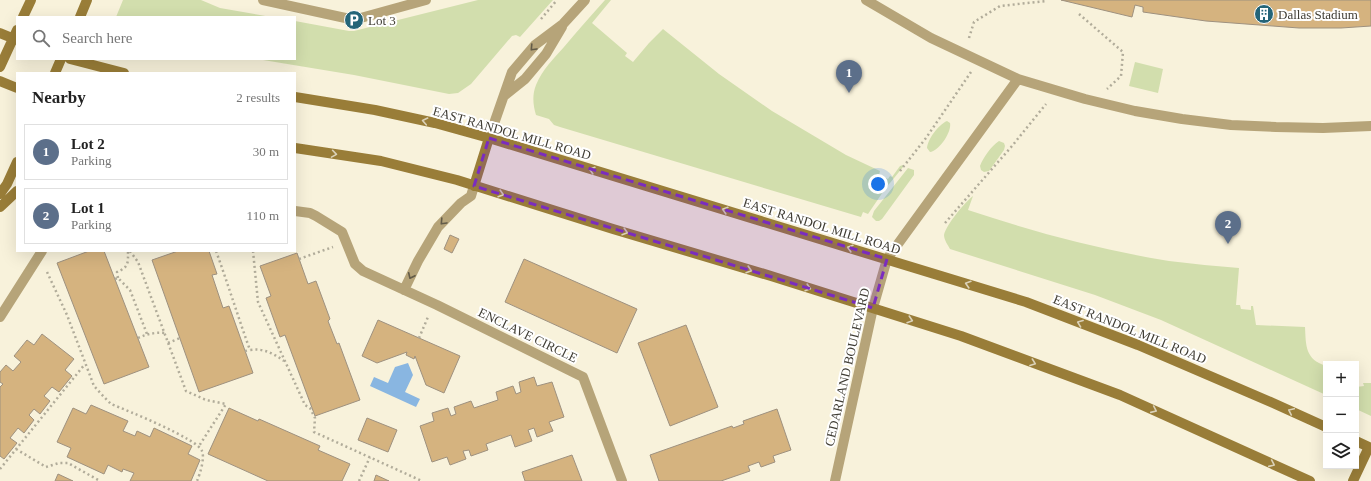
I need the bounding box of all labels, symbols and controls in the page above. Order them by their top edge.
building icon: Dallas Stadium [1253,3,1275,25]
place label: Dallas Stadium [1278,7,1358,22]
parking icon: Lot 3 [343,9,365,31]
place label: Lot 3 [368,13,396,28]
search box [16,16,296,60]
icon: search [30,27,52,49]
text: Search here [62,30,132,46]
one-way arrow [530,43,537,51]
pin: 1 [836,60,862,93]
text: Nearby [32,88,86,107]
text: 2 results [236,90,280,105]
street label: EAST RANDOL MILL ROAD [431,103,593,163]
one-way arrow [421,117,428,125]
text: Lot 2 [71,136,105,152]
text: 1 [43,144,49,159]
text: 30 m [253,144,279,159]
one-way arrow [330,149,337,158]
text: Parking [71,153,111,168]
one-way arrow [589,166,596,175]
your location [868,174,888,194]
one-way arrow [497,189,504,198]
street label: EAST RANDOL MILL ROAD [741,195,903,257]
text: Lot 1 [71,200,105,216]
one-way arrow [722,207,729,215]
text: 2 [43,208,49,223]
text: 110 m [247,208,279,223]
pin: 2 [1215,211,1241,244]
text: Parking [71,217,111,232]
one-way arrow [440,218,447,225]
one-way arrow [621,227,628,236]
one-way arrow [846,244,853,253]
one-way arrow [746,265,753,274]
one-way arrow [408,272,416,279]
one-way arrow [965,280,972,289]
one-way arrow [804,283,811,292]
street label: CEDARLAND BOULEVARD [821,286,873,448]
street label: EAST RANDOL MILL ROAD [1051,291,1209,367]
street label: ENCLAVE CIRCLE [476,304,580,366]
one-way arrow [907,315,914,324]
one-way arrow [1077,319,1084,327]
one-way arrow [1029,358,1036,366]
map controls [1323,361,1359,469]
button: + [1323,361,1359,397]
button: − [1323,397,1359,433]
one-way arrow [1150,405,1157,413]
one-way arrow [1287,408,1295,416]
button: layers [1323,433,1359,469]
one-way arrow [1268,459,1276,467]

